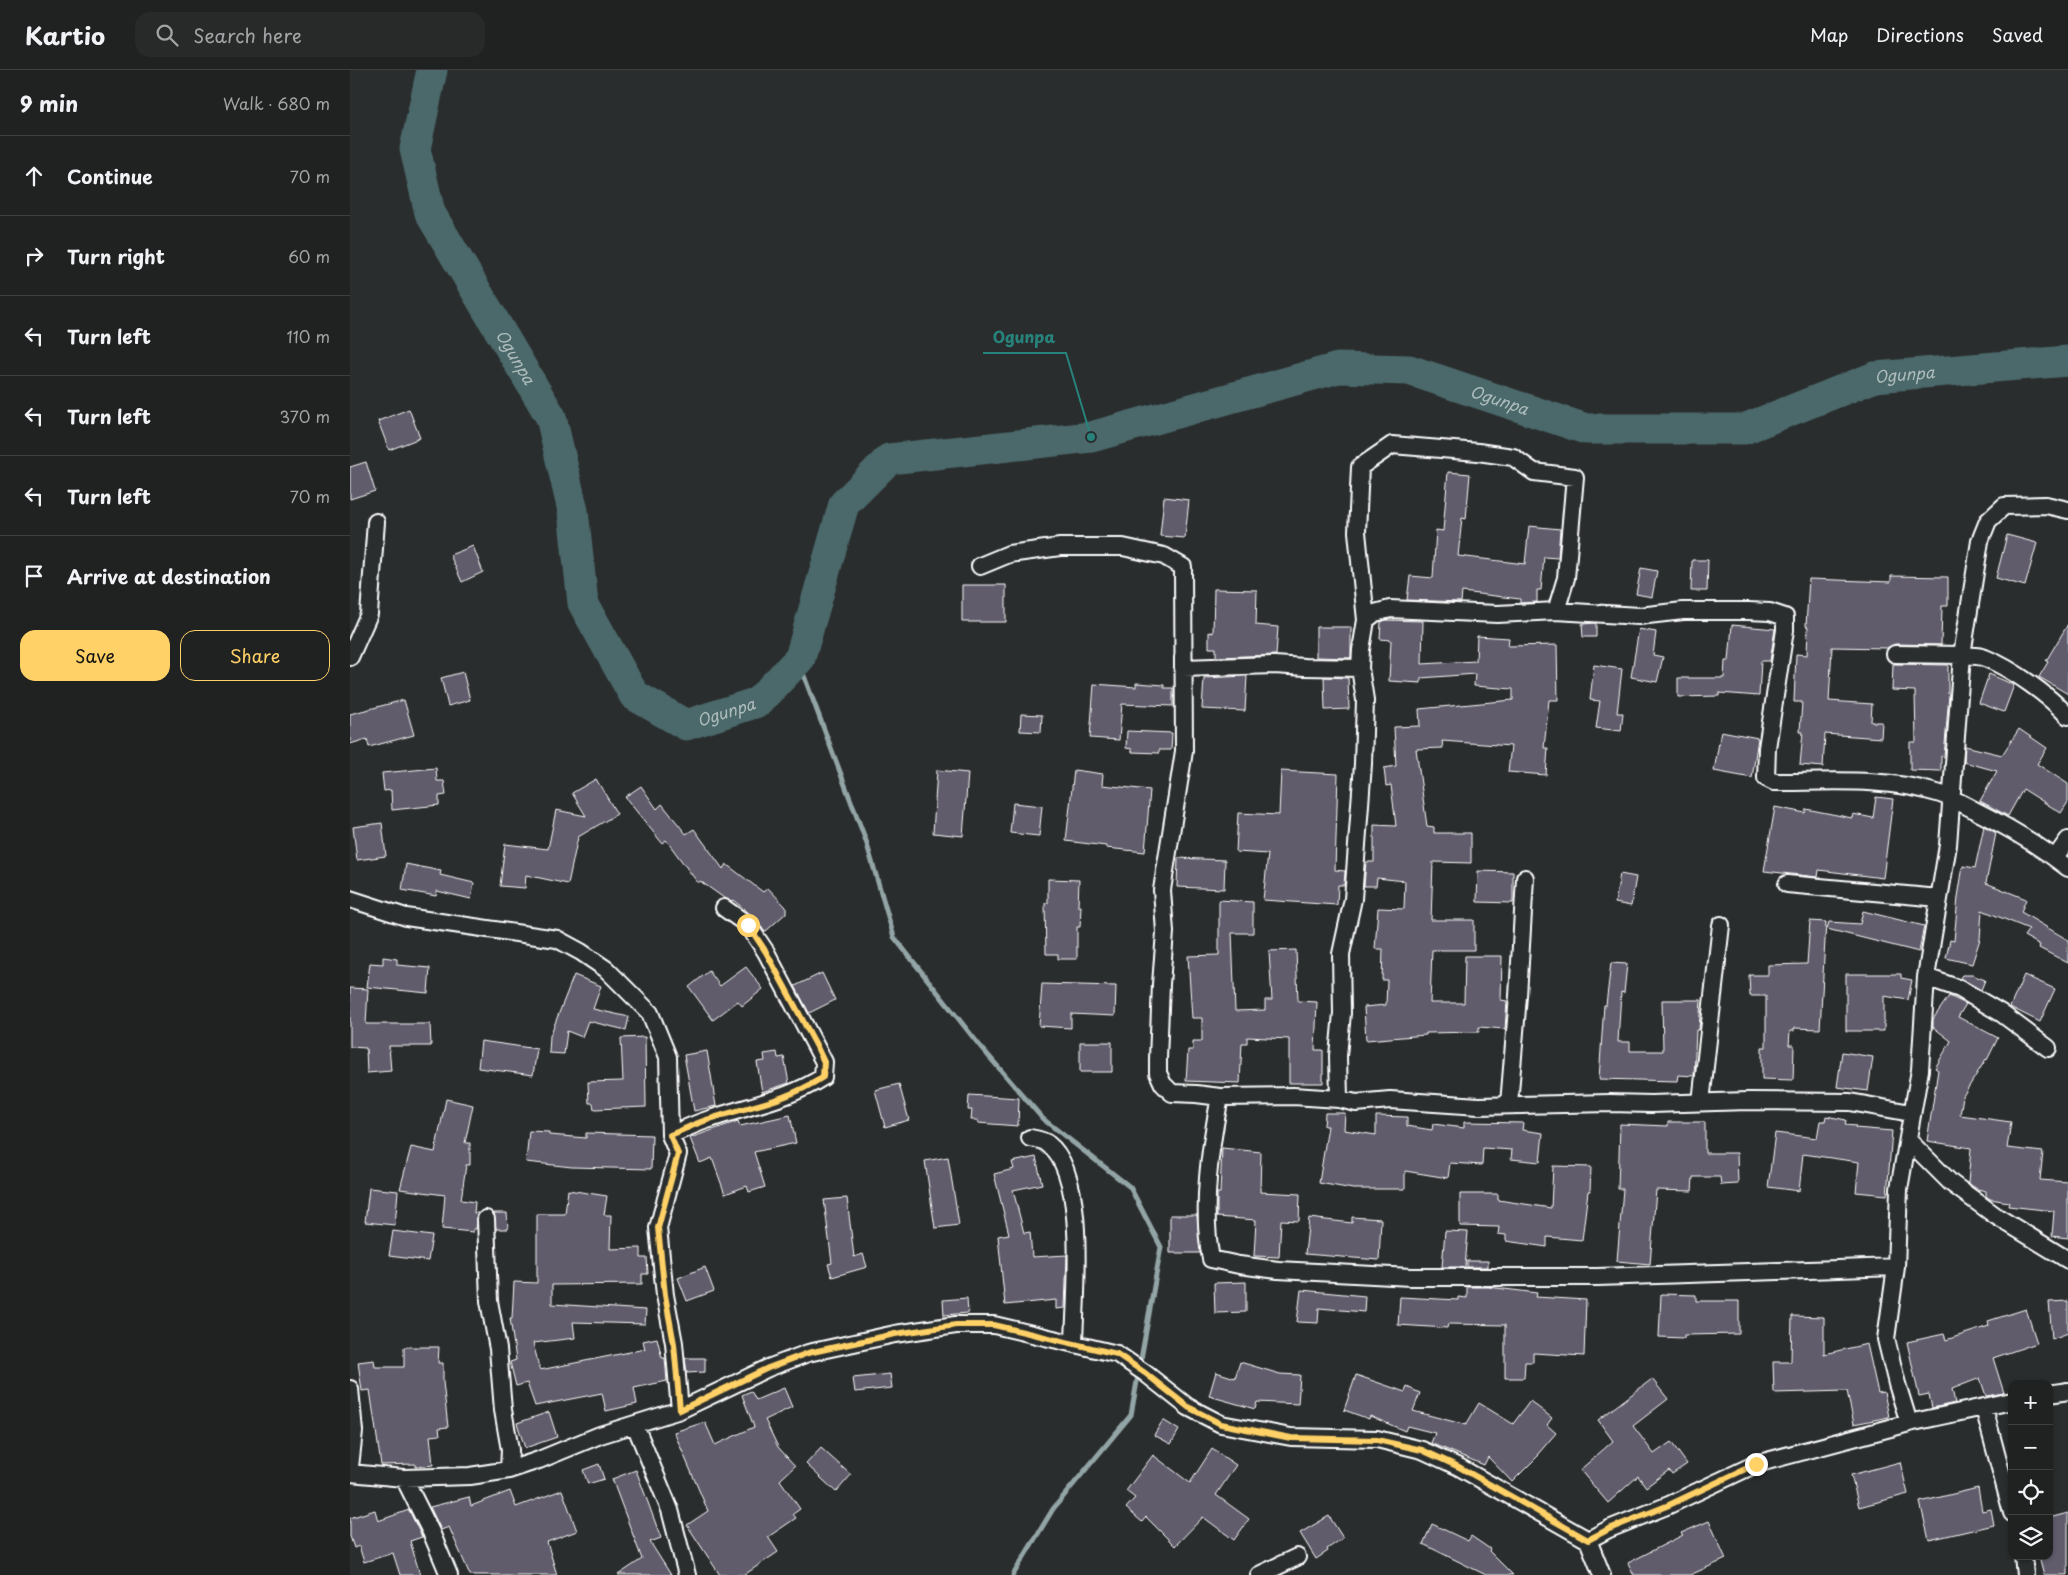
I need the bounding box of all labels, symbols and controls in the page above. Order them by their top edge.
search box [135,12,485,57]
text: Kartio [25,17,105,53]
icon: search [153,21,181,49]
text: Search here [193,21,302,49]
text: Map [1810,21,1848,48]
text: Directions [1876,21,1964,48]
text: Saved [1992,21,2043,48]
text: 9 min [20,87,78,119]
text: Walk · 680 m [223,91,330,115]
icon: ahead [20,162,48,190]
text: Continue [67,162,153,190]
text: 70 m [290,164,330,188]
icon: right [20,242,48,270]
text: Turn right [67,242,165,270]
text: 60 m [288,244,330,268]
icon: left [20,322,48,350]
text: Turn left [67,322,151,350]
callout: Ogunpa [983,322,1066,353]
text: 110 m [287,324,330,348]
text: Ogunpa [993,324,1055,348]
water label: Ogunpa [491,325,543,390]
water label: Ogunpa [1873,359,1937,388]
water label: Ogunpa [1467,378,1533,420]
icon: left [20,402,48,430]
text: Turn left [67,402,151,430]
text: 370 m [280,404,330,428]
icon: left [20,482,48,510]
text: Turn left [67,482,151,510]
text: 70 m [290,484,330,508]
icon: arrive [20,562,48,590]
text: Arrive at destination [67,562,271,590]
button: Save [20,630,170,681]
button: Share [180,630,330,681]
water label: Ogunpa [693,690,759,732]
route start [737,914,760,937]
map controls [2008,1380,2053,1560]
button: + [2008,1380,2053,1425]
button: − [2008,1425,2053,1470]
route end [1745,1453,1768,1476]
button: locate [2008,1470,2053,1515]
button: layers [2008,1515,2053,1560]

